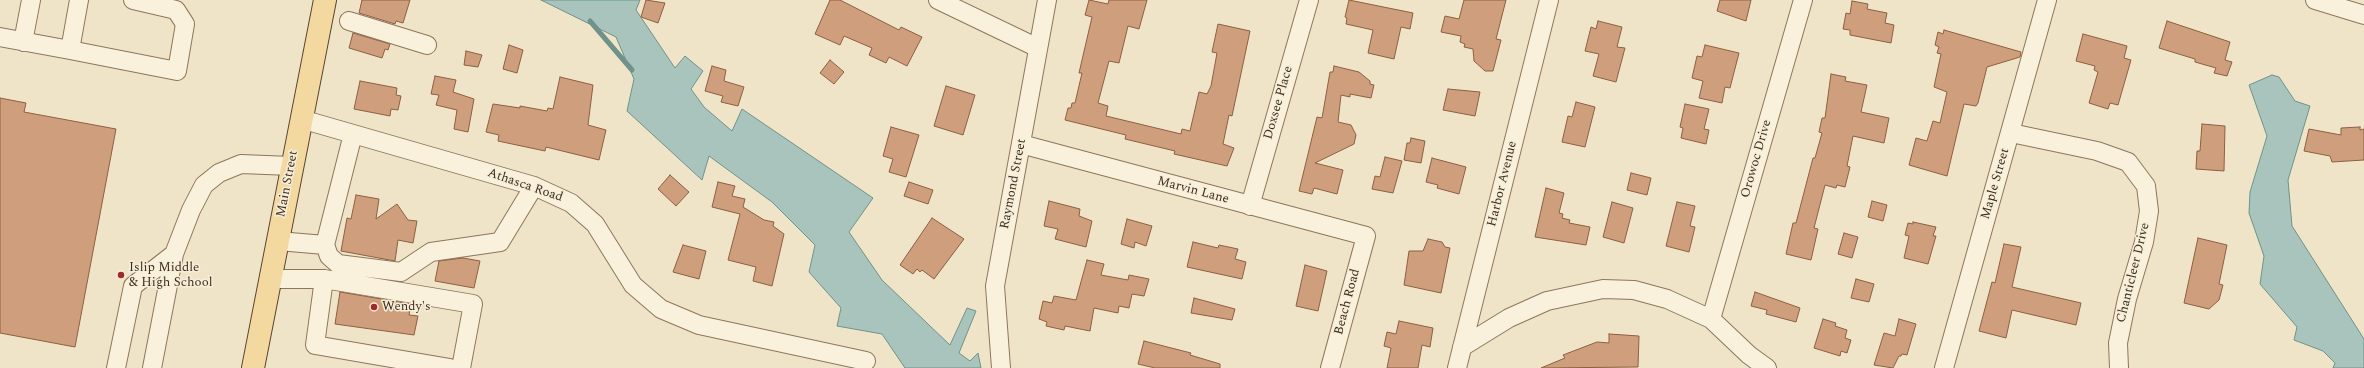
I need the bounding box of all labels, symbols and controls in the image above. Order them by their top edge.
street label: Doxsee Place [1261,64,1297,142]
street label: Orowoc Drive [1738,118,1776,200]
street label: Raymond Street [998,138,1030,230]
street label: Harbor Avenue [1485,140,1521,228]
street label: Maple Street [1978,146,2014,222]
street label: Main Street [274,149,302,219]
street label: Athasca Road [485,166,565,206]
street label: Marvin Lane [1155,174,1231,208]
street label: Chanticleer Drive [2114,221,2154,325]
place label: Islip Middle & High School [129,260,213,291]
street label: Beach Road [1332,267,1364,337]
marker: Islip Middle & High School [116,270,126,280]
place label: Wendy's [382,299,431,315]
marker: Wendy's [369,302,379,312]

